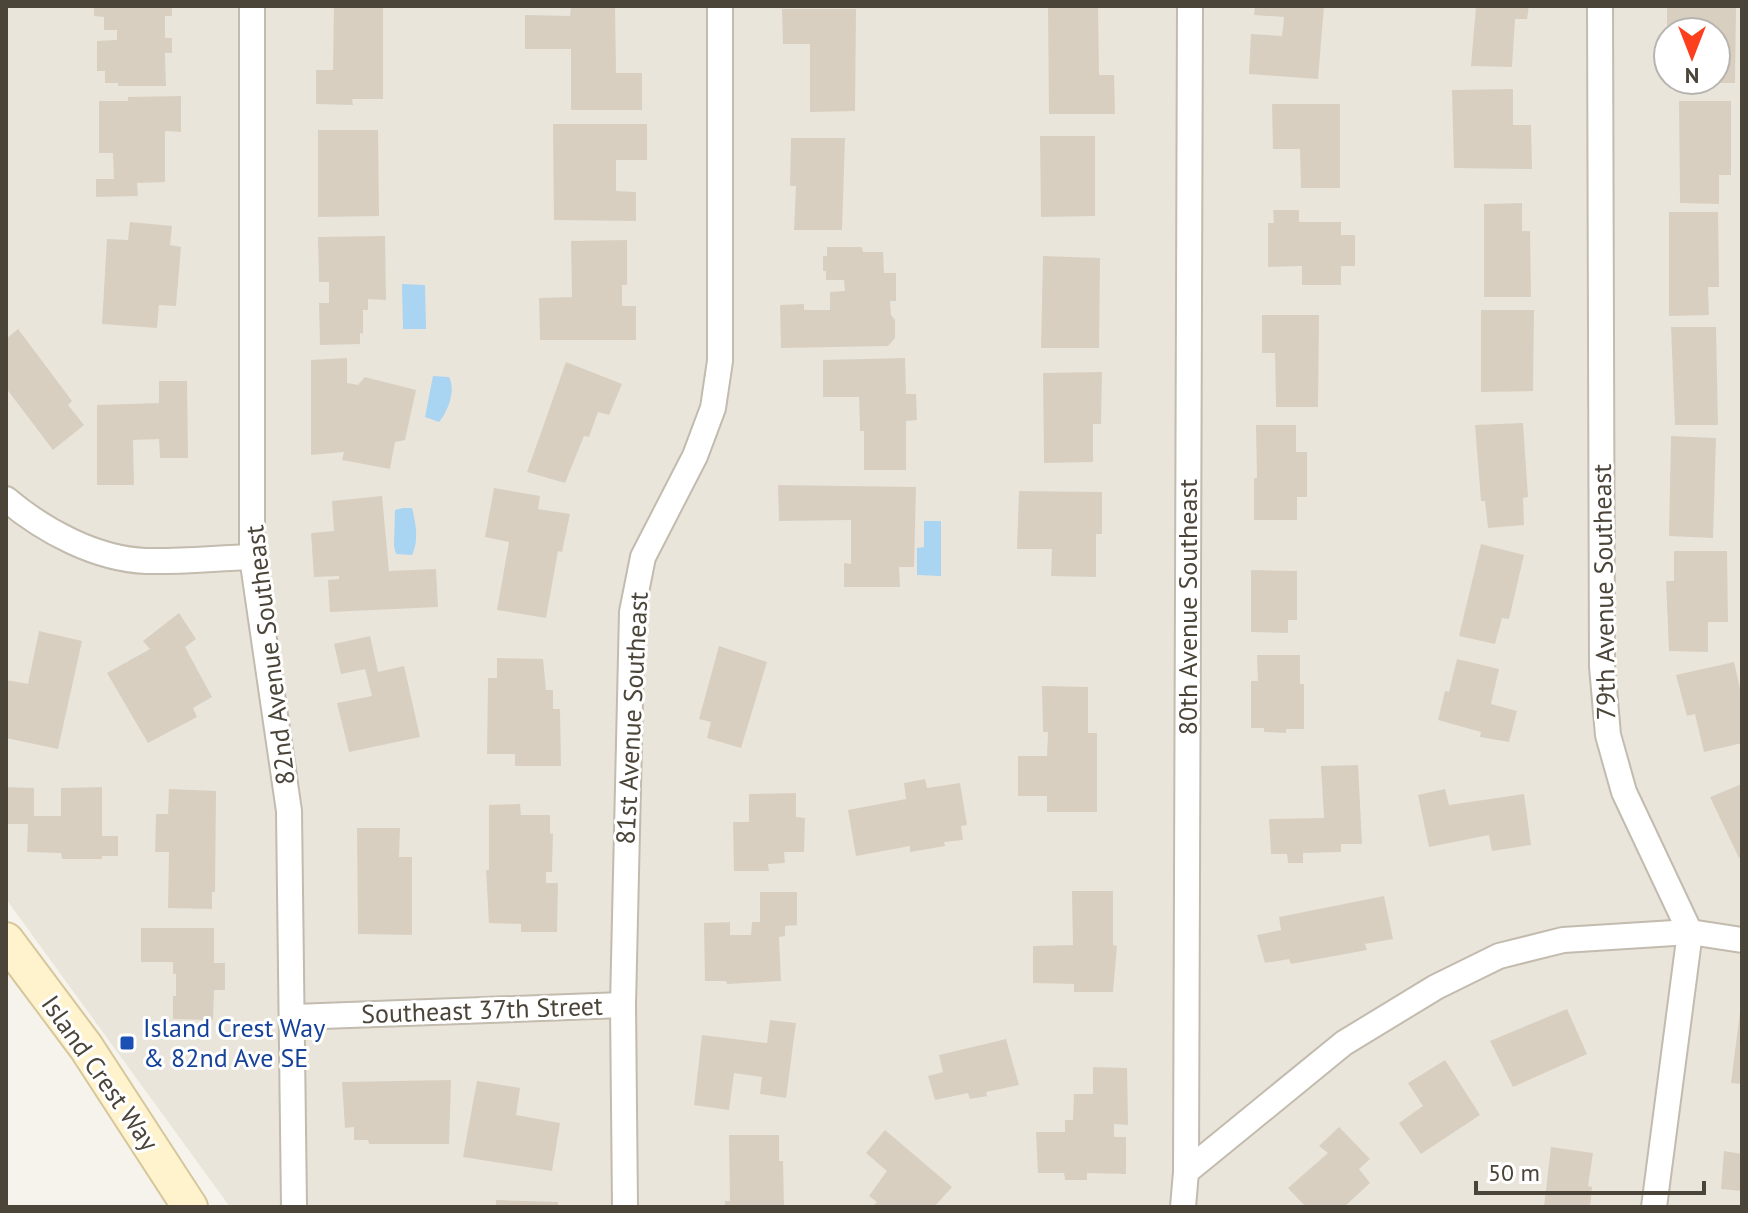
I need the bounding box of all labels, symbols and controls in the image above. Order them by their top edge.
north arrow [1652,16,1732,96]
text: N [1685,62,1699,90]
street label: 79th Avenue Southeast [1585,463,1622,720]
street label: 80th Avenue Southeast [1171,479,1204,735]
street label: 82nd Avenue Southeast [237,523,302,787]
street label: 81st Avenue Southeast [608,591,655,845]
street label: Island Crest Way [35,989,166,1157]
street label: Southeast 37th Street [361,989,604,1030]
place label: Island Crest Way & 82nd Ave SE [143,1011,325,1074]
marker: Island Crest Way & 82nd Ave SE [118,1034,136,1052]
scale bar [1476,1145,1704,1195]
text: 50 m [1488,1157,1540,1188]

